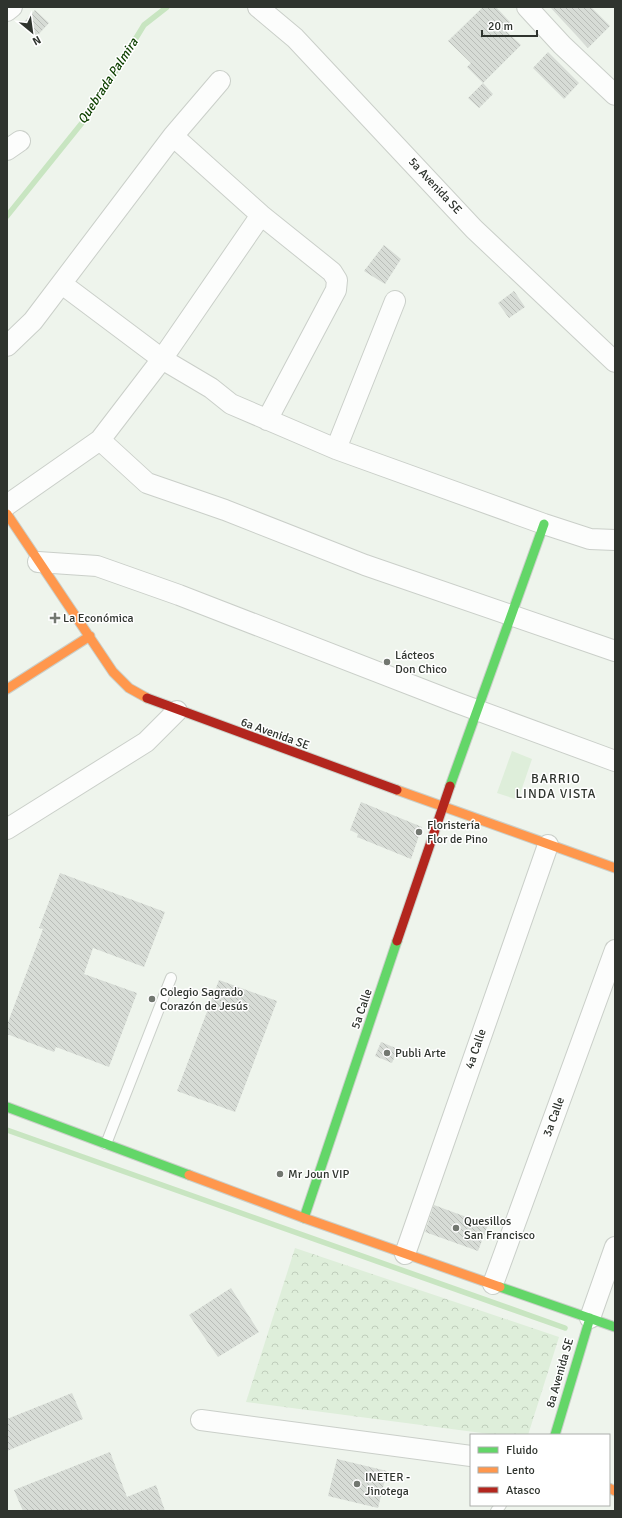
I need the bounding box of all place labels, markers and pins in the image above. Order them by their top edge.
place label: La Económica [63,611,134,626]
marker: La Económica [50,613,60,623]
place label: Lácteos Don Chico [395,648,447,677]
marker: Lácteos Don Chico [382,657,392,667]
place label: Floristería Flor de Pino [427,818,488,847]
marker: Floristería Flor de Pino [414,827,424,837]
place label: Colegio Sagrado Corazón de Jesús [160,985,248,1014]
marker: Colegio Sagrado Corazón de Jesús [147,994,157,1004]
place label: Publi Arte [395,1046,446,1061]
marker: Publi Arte [382,1048,392,1058]
place label: Mr Joun VIP [288,1167,350,1182]
marker: Mr Joun VIP [275,1169,285,1179]
place label: Quesillos San Francisco [464,1214,535,1243]
marker: Quesillos San Francisco [451,1223,461,1233]
place label: INETER - Jinotega [365,1470,410,1499]
marker: INETER - Jinotega [352,1479,362,1489]

